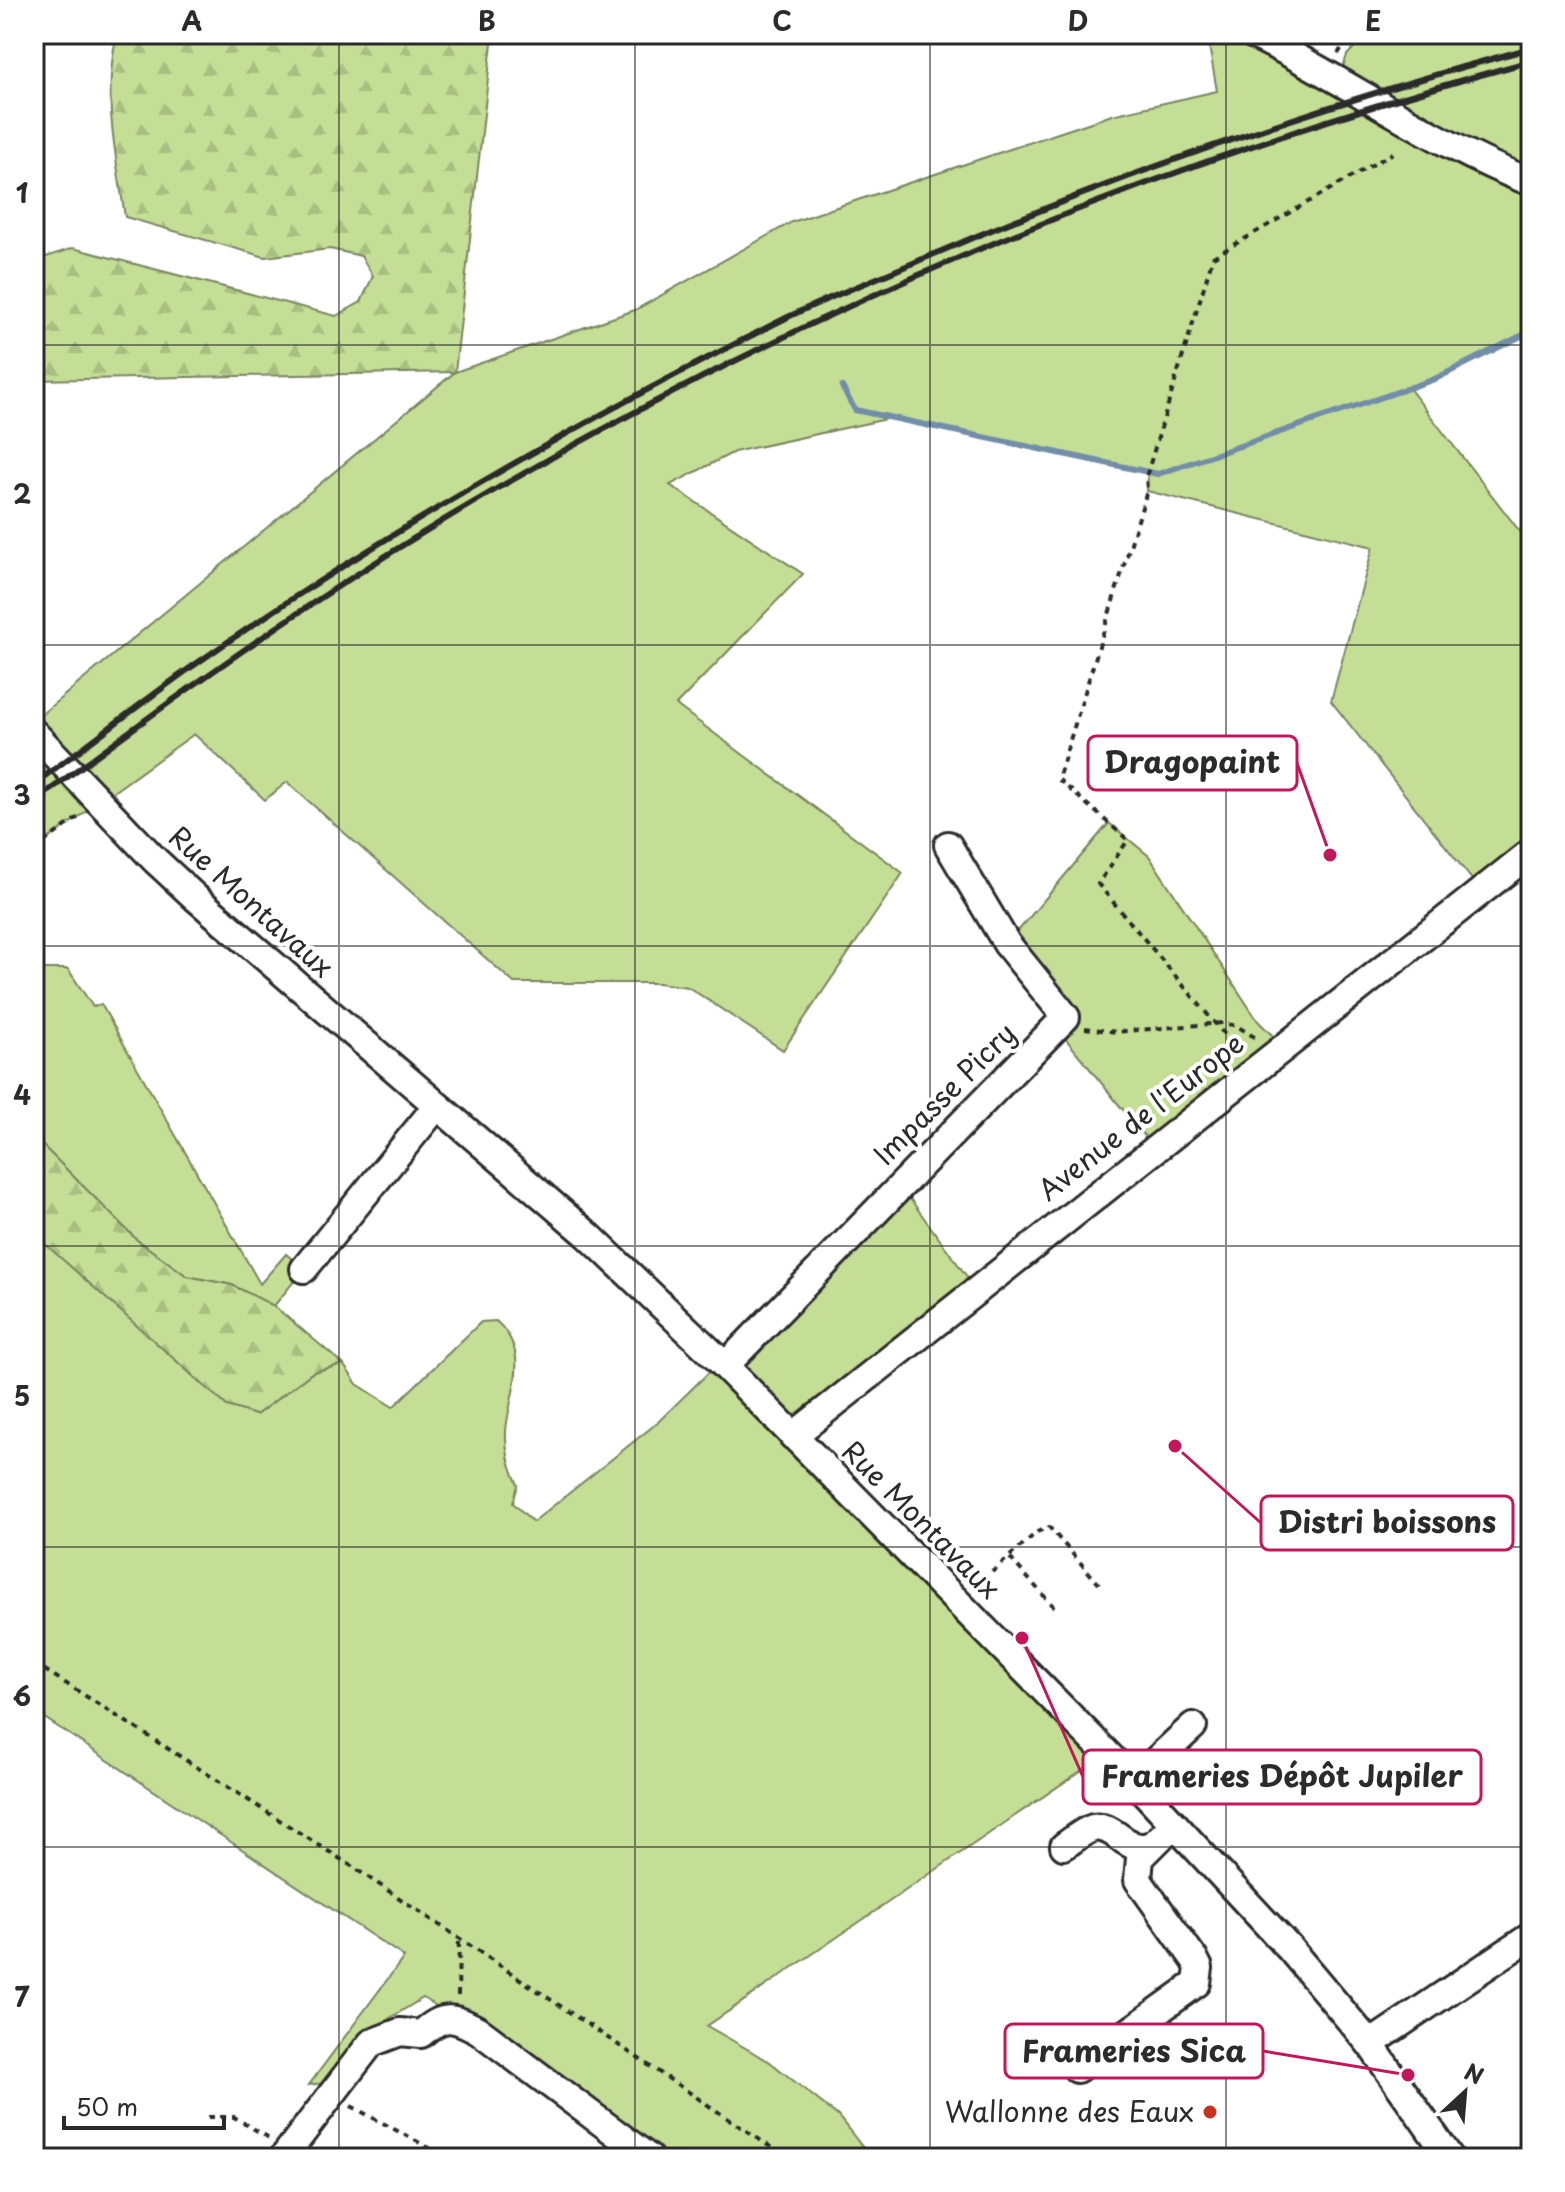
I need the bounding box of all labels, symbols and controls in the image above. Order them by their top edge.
text: A [182,1,202,40]
text: B [478,1,496,40]
text: C [772,1,792,40]
text: D [1068,1,1088,40]
text: E [1365,1,1381,40]
text: 1 [16,173,28,212]
text: 2 [13,474,31,513]
callout: Dragopaint [1088,736,1297,790]
text: Dragopaint [1104,738,1280,783]
text: 3 [13,775,31,814]
street label: Rue Montavaux [160,815,344,987]
street label: Impasse Picry [863,1012,1025,1174]
street label: Avenue de l'Europe [1028,1022,1252,1210]
text: 4 [13,1075,31,1114]
text: 5 [14,1376,30,1415]
street label: Rue Montavaux [833,1430,1011,1608]
callout: Distri boissons [1261,1496,1513,1550]
text: Distri boissons [1278,1498,1496,1543]
text: 6 [13,1676,31,1715]
callout: Frameries Dépôt Jupiler [1083,1750,1481,1804]
text: Frameries Dépôt Jupiler [1101,1752,1463,1797]
text: 7 [15,1977,30,2016]
callout: Frameries Sica [1005,2024,1263,2078]
text: Frameries Sica [1022,2027,1246,2072]
north arrow [1425,2052,1505,2132]
text: N [1459,2054,1489,2091]
scale bar [64,2080,224,2130]
text: 50 m [76,2088,138,2124]
place label: Wallonne des Eaux [945,2089,1194,2132]
marker: Wallonne des Eaux [1201,2103,1219,2121]

